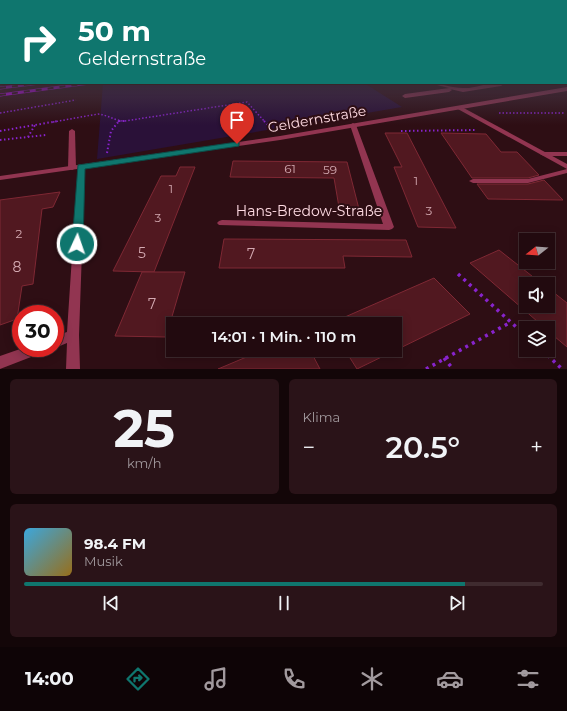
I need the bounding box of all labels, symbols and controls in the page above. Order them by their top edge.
text: 50 m [78,14,151,48]
icon: right [12,16,64,68]
text: Geldernstraße [78,48,206,70]
street label: Geldernstraße [266,101,368,137]
pin [220,103,254,144]
icon: arrive [226,109,248,131]
house number: 61 [284,161,296,176]
house number: 59 [323,162,337,177]
house number: 1 [414,173,418,188]
house number: 1 [169,181,173,196]
street label: Hans-Bredow-Straße [236,202,382,220]
house number: 3 [426,203,433,218]
house number: 3 [155,210,162,225]
position arrow [56,223,98,265]
house number: 2 [16,226,23,241]
north arrow [519,233,555,269]
map controls [519,233,555,357]
house number: 5 [138,244,146,262]
house number: 7 [247,245,255,263]
house number: 8 [13,258,22,276]
button: sound [519,277,555,313]
house number: 7 [148,295,156,313]
speed limit sign: 30 [12,305,64,357]
button: layers [519,321,555,357]
text: 14:01 · 1 Min. · 110 m [212,327,356,346]
text: 25 [113,397,175,460]
text: Klima [303,409,340,425]
text: 20.5° [386,429,460,466]
text: − [303,434,315,461]
text: + [530,434,543,461]
text: km/h [127,455,162,471]
text: 98.4 FM [84,534,146,553]
text: Musik [84,553,123,569]
icon: previous [100,592,122,614]
icon: pause [273,592,295,614]
icon: next [446,592,468,614]
icon: directions [124,665,152,693]
icon: music [202,665,230,693]
icon: phone [280,665,308,693]
icon: climate [358,665,386,693]
icon: car [436,665,464,693]
icon: filters [514,665,542,693]
text: 14:00 [25,668,74,690]

